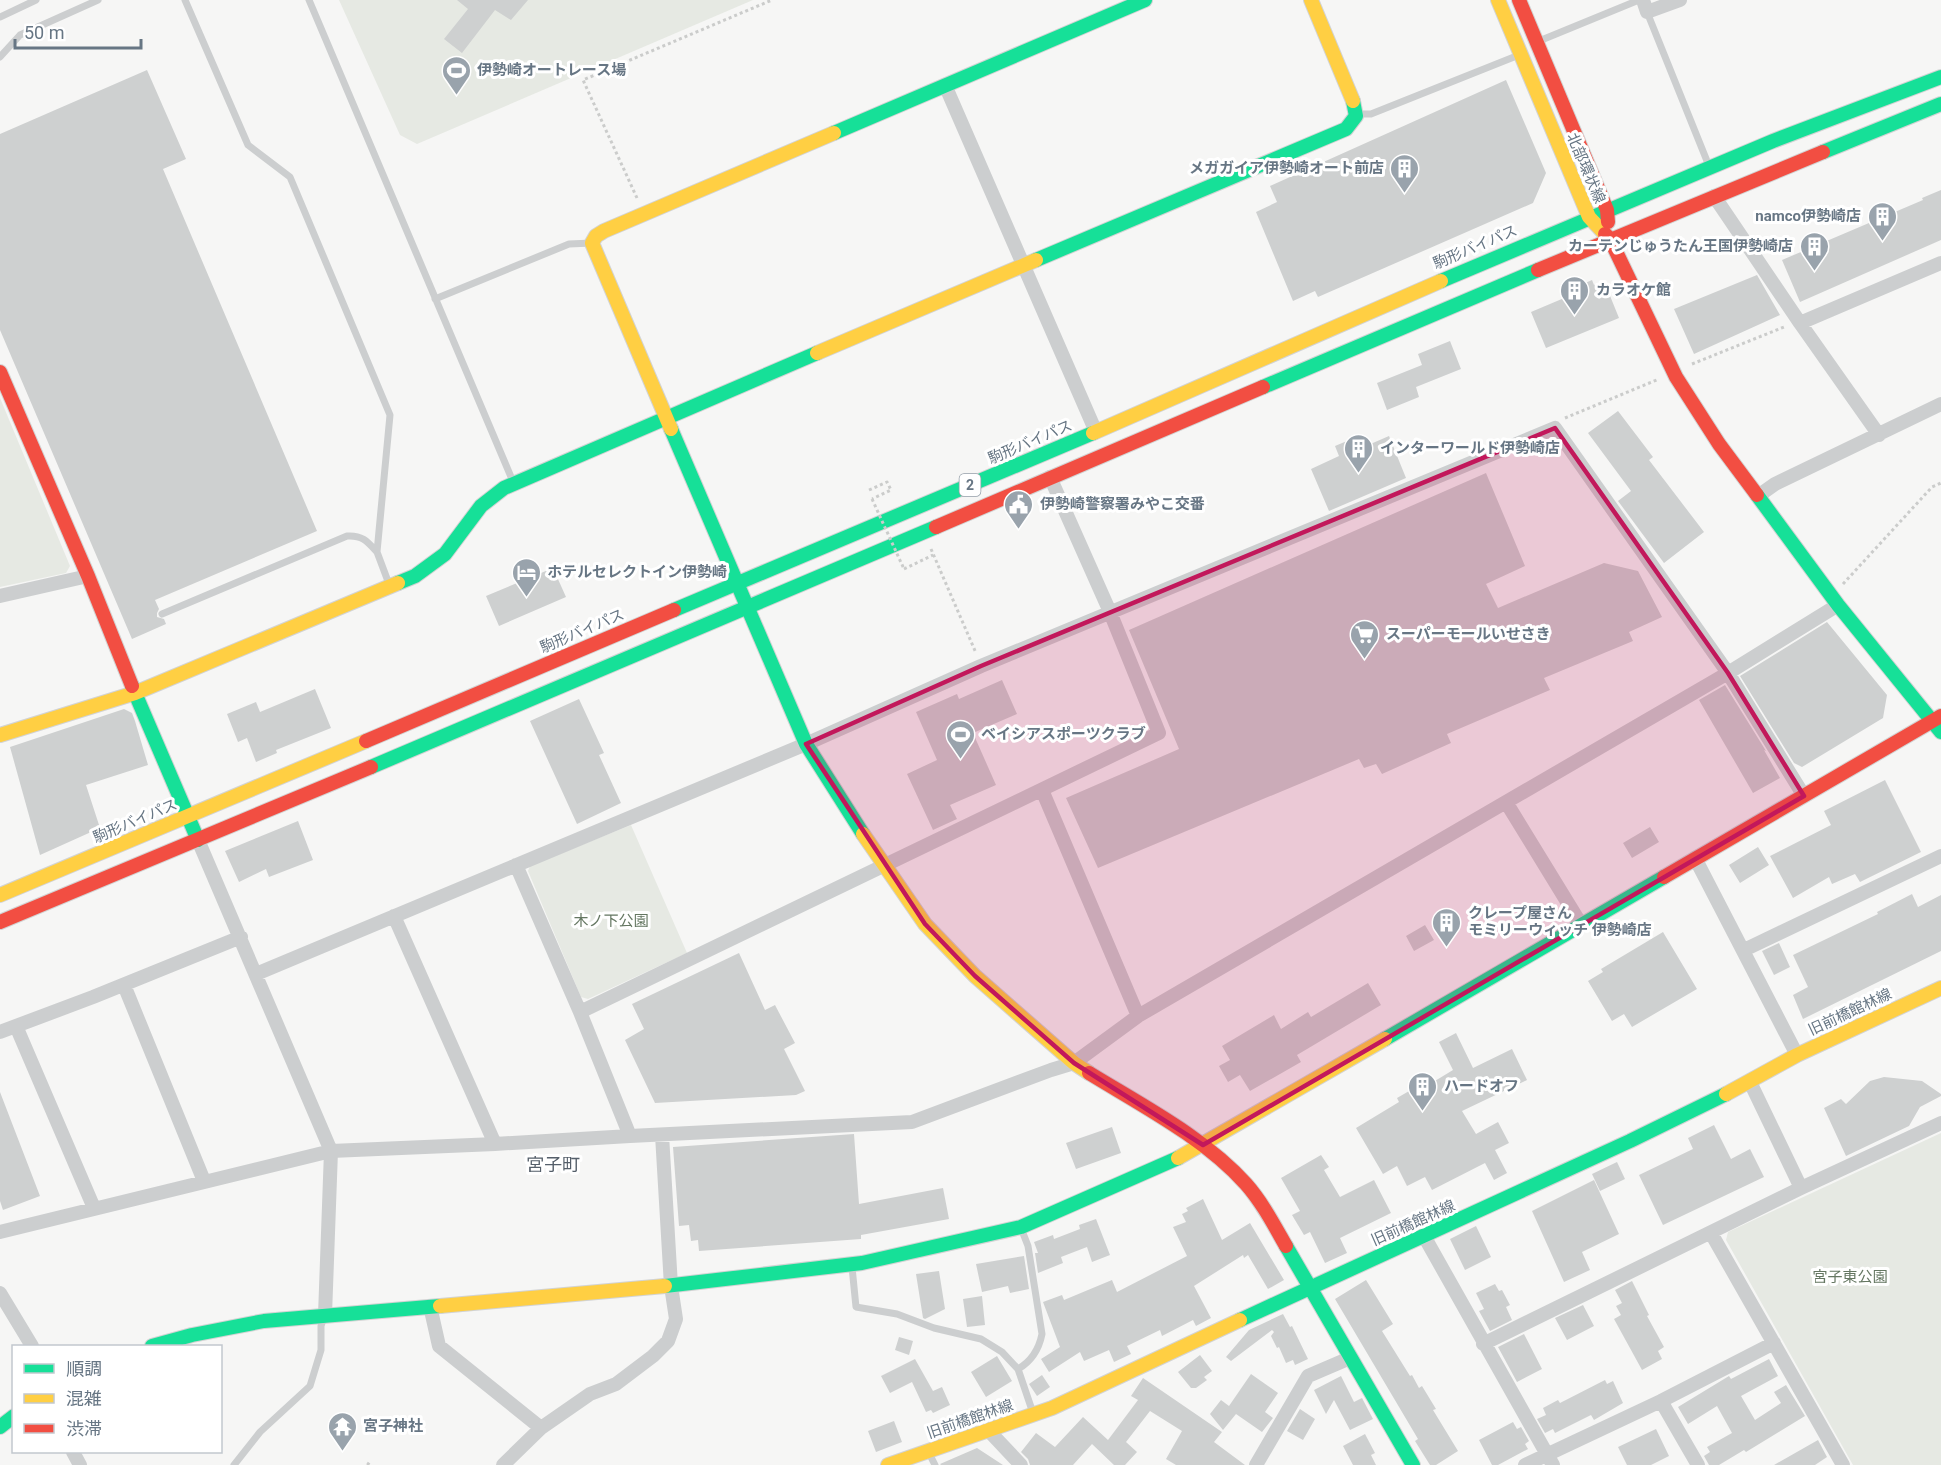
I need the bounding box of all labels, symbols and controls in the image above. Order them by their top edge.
scale bar [15,12,141,50]
text: 50 m [24,22,64,43]
sports icon: 伊勢崎オートレース場 [440,54,472,96]
place label: 伊勢崎オートレース場 [477,61,626,79]
street label: 北部環状線 [1563,130,1609,206]
building icon: メガガイア伊勢崎オート前店 [1389,152,1421,194]
place label: メガガイア伊勢崎オート前店 [1189,159,1384,177]
building icon: namco伊勢崎店 [1866,200,1898,242]
place label: namco伊勢崎店 [1755,207,1861,225]
street label: 駒形バイパス [1430,221,1520,273]
building icon: カーテンじゅうたん王国伊勢崎店 [1798,230,1830,272]
place label: カーテンじゅうたん王国伊勢崎店 [1568,237,1793,255]
building icon: カラオケ館 [1559,274,1591,316]
place label: カラオケ館 [1596,281,1671,299]
street label: 駒形バイパス [985,416,1075,468]
building icon: インターワールド伊勢崎店 [1343,432,1375,474]
place label: インターワールド伊勢崎店 [1380,439,1560,457]
road number: 2 [960,474,980,496]
public building icon: 伊勢崎警察署みやこ交番 [1003,488,1035,530]
place label: 伊勢崎警察署みやこ交番 [1040,495,1205,513]
hotel icon: ホテルセレクトイン伊勢崎 [510,556,542,598]
place label: ホテルセレクトイン伊勢崎 [547,563,727,581]
street label: 駒形バイパス [537,605,627,657]
supermarket icon: スーパーモールいせさき [1349,618,1381,660]
place label: スーパーモールいせさき [1386,625,1551,643]
sports icon: ベイシアスポーツクラブ [944,718,976,760]
place label: ベイシアスポーツクラブ [981,725,1146,743]
street label: 駒形バイパス [90,795,180,847]
place label: クレープ屋さん モミリーウィッチ 伊勢崎店 [1468,904,1652,939]
building icon: クレープ屋さん モミリーウィッチ 伊勢崎店 [1431,906,1463,948]
park label: 木ノ下公園 [573,912,649,930]
street label: 旧前橋館林線 [1805,985,1895,1039]
building icon: ハードオフ [1407,1070,1439,1112]
place label: ハードオフ [1444,1077,1519,1095]
district label: 宮子町 [526,1154,580,1175]
street label: 旧前橋館林線 [1368,1196,1458,1250]
park label: 宮子東公園 [1812,1268,1888,1286]
legend [12,1345,222,1453]
text: 順調 [66,1358,102,1379]
text: 混雑 [66,1388,102,1409]
street label: 旧前橋館林線 [925,1396,1015,1442]
temple icon: 宮子神社 [326,1410,358,1452]
place label: 宮子神社 [363,1417,423,1435]
text: 渋滞 [66,1418,102,1439]

